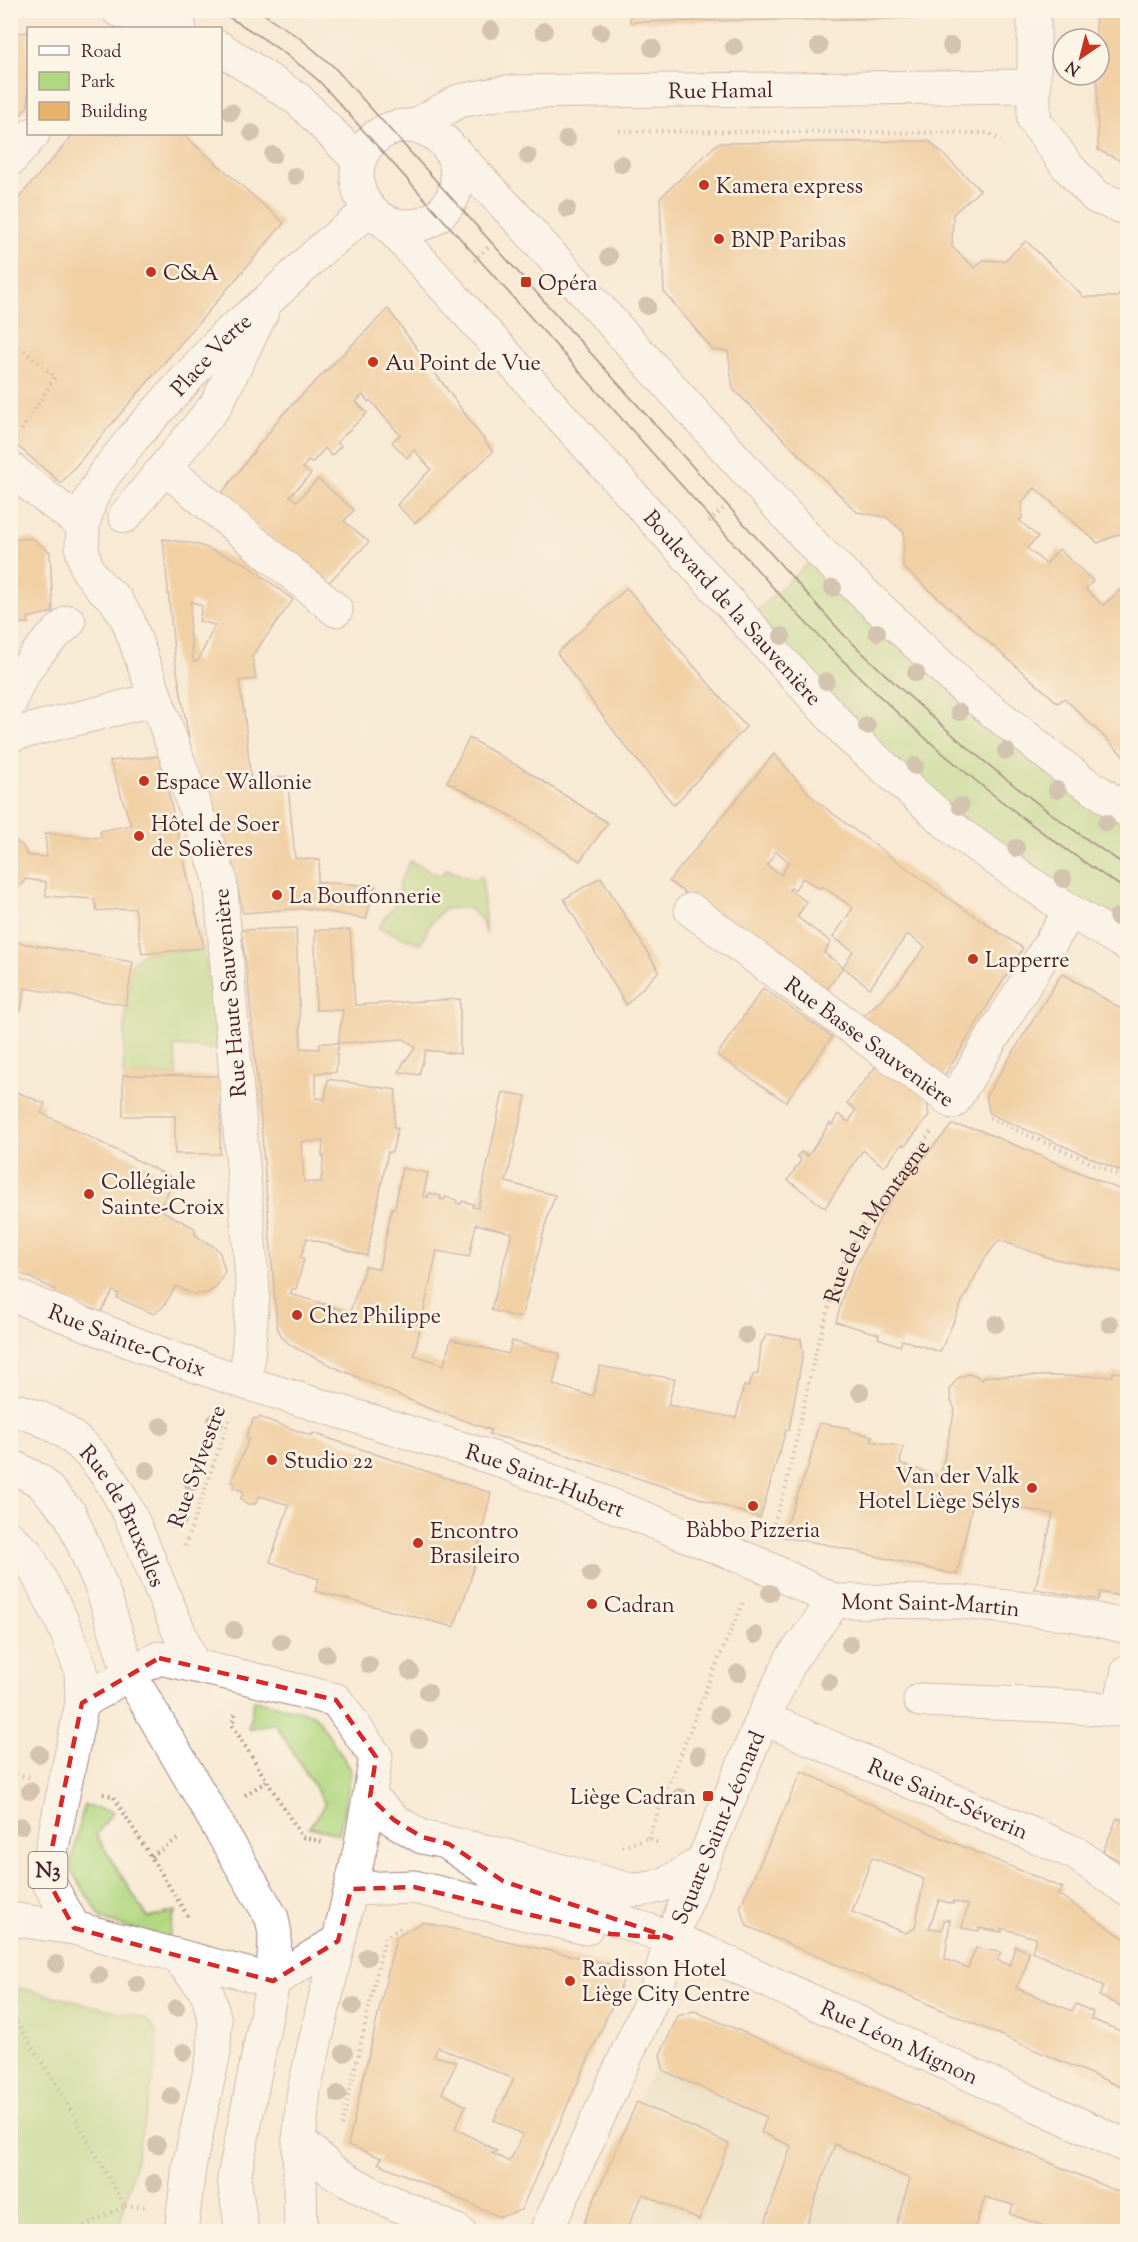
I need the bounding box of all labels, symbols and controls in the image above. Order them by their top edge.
legend [27,27,222,135]
north arrow [1051,27,1111,87]
text: Road [81,40,121,66]
text: N [1062,54,1086,80]
text: Park [81,70,116,96]
street label: Rue Hamal [668,76,773,109]
text: Building [81,100,147,126]
place label: Kamera express [716,172,863,204]
marker: Kamera express [697,178,711,192]
place label: BNP Paribas [731,226,846,258]
marker: BNP Paribas [712,232,726,246]
place label: C&A [163,259,219,291]
marker: C&A [144,265,158,279]
place label: Opéra [538,269,598,301]
marker: Opéra [519,275,533,289]
street label: Place Verte [165,307,260,405]
place label: Au Point de Vue [385,349,541,381]
marker: Au Point de Vue [366,355,380,369]
street label: Boulevard de la Sauvenière [634,504,828,714]
place label: Espace Wallonie [156,768,312,800]
marker: Espace Wallonie [137,774,151,788]
place label: Hôtel de Soer de Solières [151,810,280,867]
marker: Hôtel de Soer de Solières [132,829,146,843]
place label: La Bouffonnerie [289,882,441,914]
street label: Rue Haute Sauvenière [207,887,257,1099]
marker: La Bouffonnerie [270,888,284,902]
place label: Lapperre [985,946,1069,978]
marker: Lapperre [966,952,980,966]
street label: Rue Basse Sauvenière [777,970,960,1117]
street label: Rue de la Montagne [818,1134,939,1307]
place label: Collégiale Sainte-Croix [101,1168,225,1225]
marker: Collégiale Sainte-Croix [82,1187,96,1201]
street label: Rue Sainte-Croix [43,1298,209,1387]
place label: Chez Philippe [309,1302,441,1334]
marker: Chez Philippe [290,1308,304,1322]
street label: Rue Sylvestre [162,1401,236,1533]
street label: Rue Saint-Hubert [461,1438,629,1528]
street label: Rue de Bruxelles [71,1439,172,1593]
place label: Studio 22 [284,1447,373,1479]
marker: Studio 22 [265,1453,279,1467]
place label: Van der Valk Hotel Liège Sélys [858,1462,1020,1519]
marker: Van der Valk Hotel Liège Sélys [1025,1481,1039,1495]
marker: Bàbbo Pizzeria [746,1499,760,1513]
place label: Bàbbo Pizzeria [686,1516,820,1548]
place label: Encontro Brasileiro [430,1517,520,1574]
marker: Encontro Brasileiro [411,1536,425,1550]
street label: Mont Saint-Martin [841,1588,1021,1627]
place label: Cadran [604,1591,675,1623]
marker: Cadran [585,1597,599,1611]
street label: Square Saint-Léonard [665,1727,775,1930]
street label: Rue Saint-Séverin [862,1752,1032,1850]
place label: Liège Cadran [570,1783,696,1815]
marker: Liège Cadran [701,1789,715,1803]
road number: N3 [28,1852,68,1888]
place label: Radisson Hotel Liège City Centre [582,1955,750,2012]
marker: Radisson Hotel Liège City Centre [563,1974,577,1988]
street label: Rue Léon Mignon [814,1994,983,2095]

